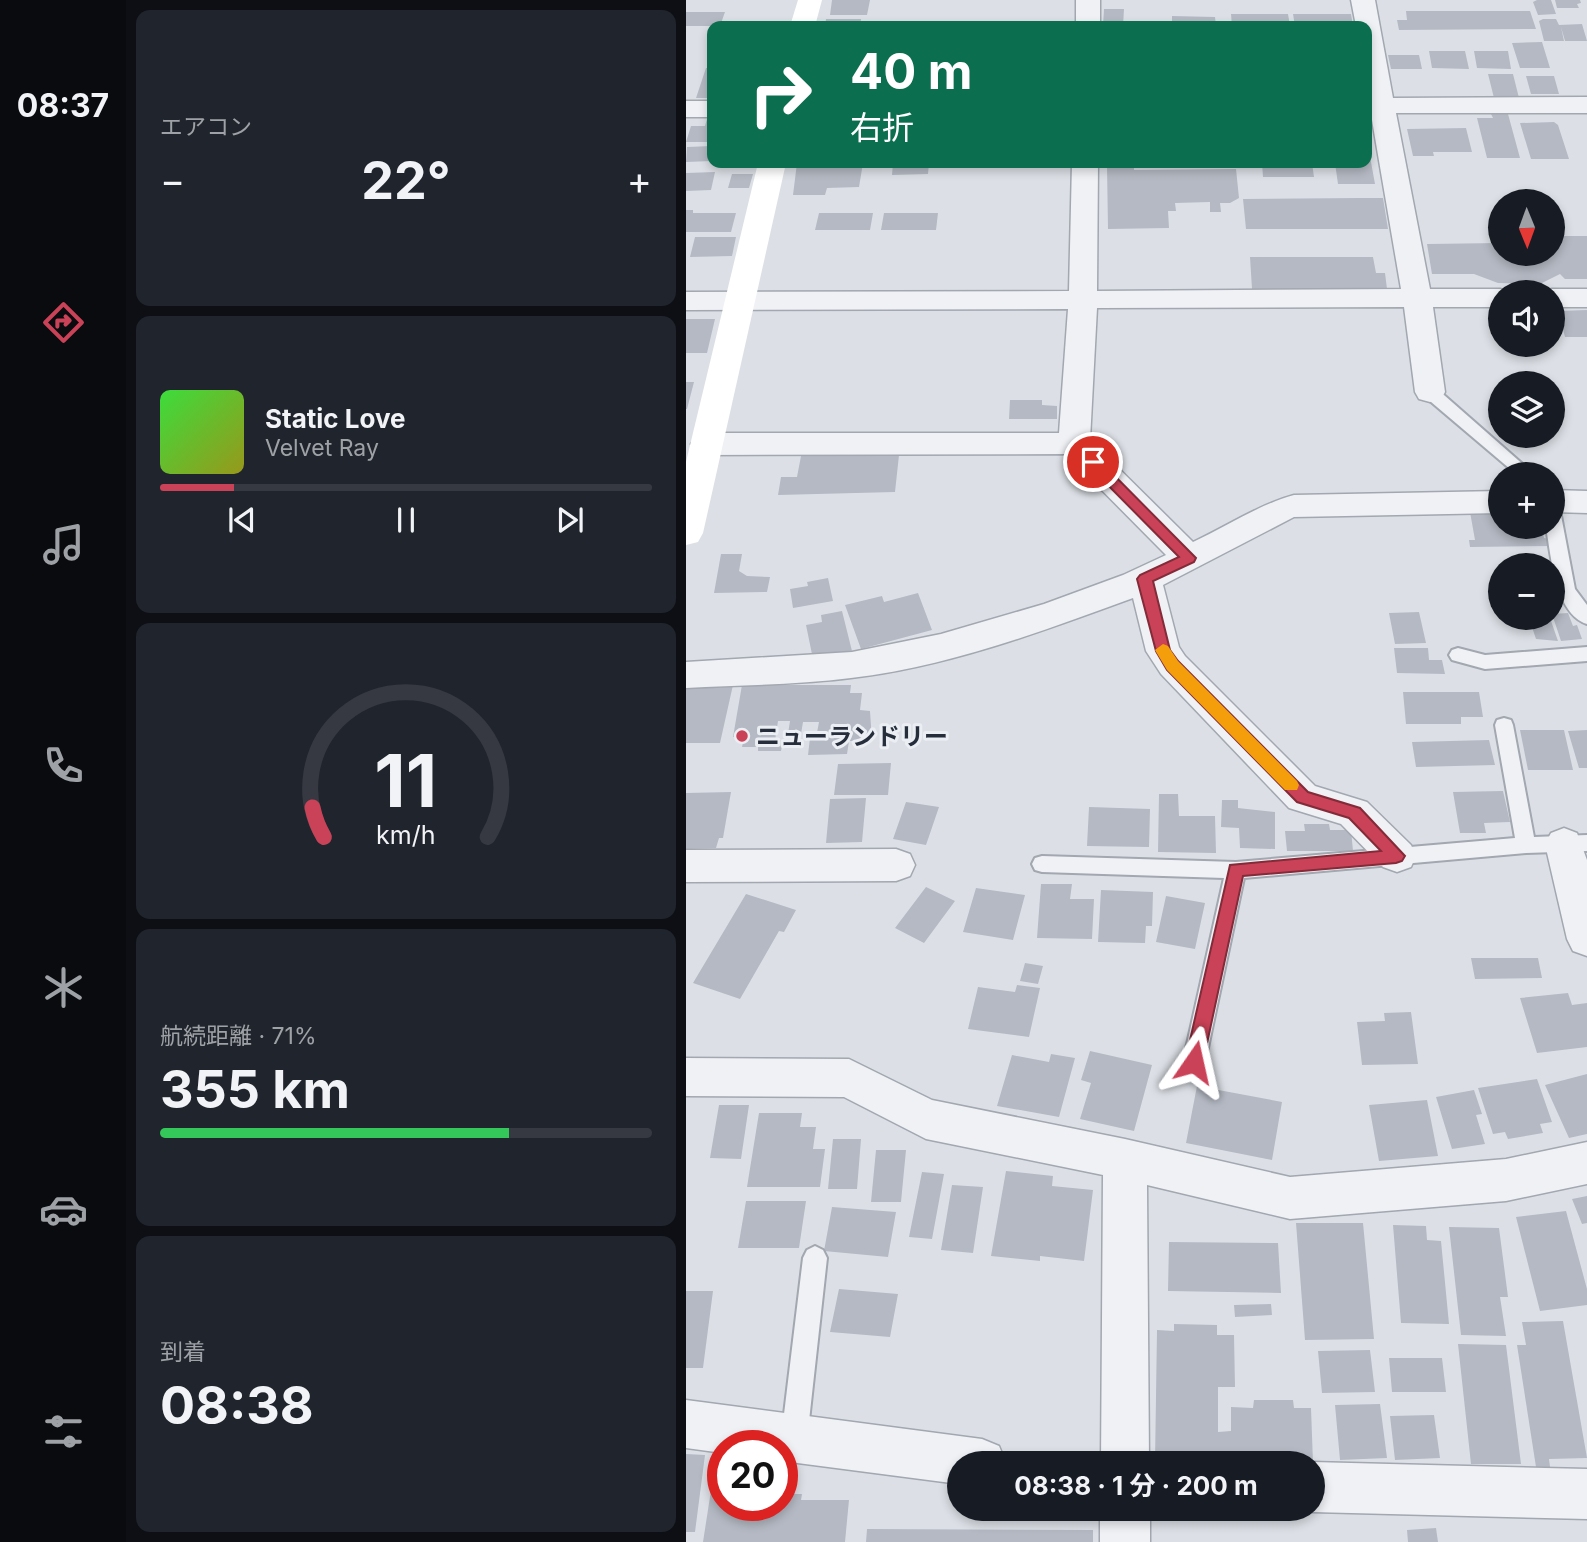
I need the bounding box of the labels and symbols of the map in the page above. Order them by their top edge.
north arrow [1488,189,1564,266]
pin [1063,432,1123,492]
place label: ニューランドリー [756,722,948,751]
marker: ニューランドリー [734,728,750,744]
position arrow [1157,1025,1231,1099]
speed limit sign: 20 [707,1430,798,1521]

